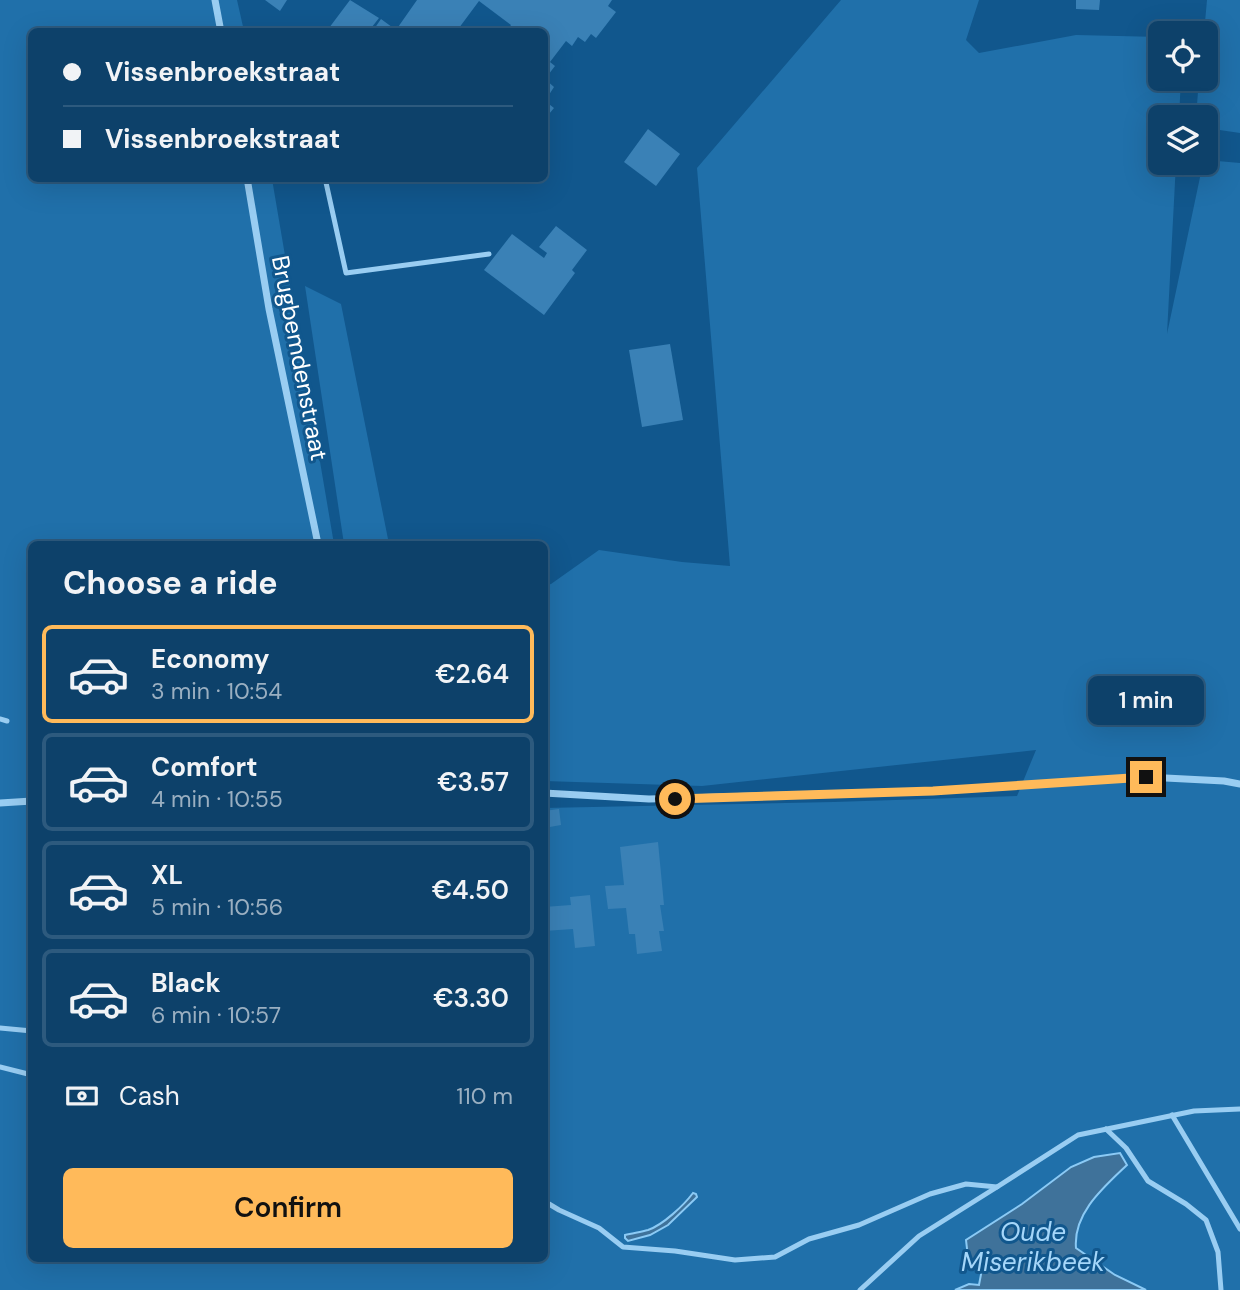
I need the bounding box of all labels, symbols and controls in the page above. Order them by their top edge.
map controls [1148,21,1218,175]
button: locate [1148,21,1218,91]
text: Vissenbroekstraat [105,55,340,89]
button: layers [1148,105,1218,175]
text: Vissenbroekstraat [105,122,340,156]
street label: Brugbemdenstraat [265,253,335,463]
text: Choose a ride [63,562,278,604]
text: Economy [151,642,269,676]
icon: car [67,643,130,706]
text: €2.64 [435,657,509,691]
text: 3 min · 10:54 [151,676,282,706]
callout: 1 min [1088,676,1204,724]
text: 1 min [1119,685,1173,715]
text: Comfort [151,750,257,784]
icon: car [67,751,130,814]
route end [1130,761,1162,793]
text: €3.57 [437,765,509,799]
route start [659,783,691,815]
text: 4 min · 10:55 [151,784,283,814]
text: XL [151,858,183,892]
icon: car [67,859,130,922]
text: €4.50 [432,873,509,907]
text: 5 min · 10:56 [151,892,283,922]
text: Black [151,966,221,1000]
icon: car [67,967,130,1030]
text: €3.30 [433,981,509,1015]
text: 6 min · 10:57 [151,1000,281,1030]
icon: cash [63,1077,101,1115]
text: Cash [119,1079,180,1113]
text: 110 m [456,1081,513,1111]
button: Confirm [63,1168,513,1248]
water label: Oude Miserikbeek [961,1215,1106,1279]

